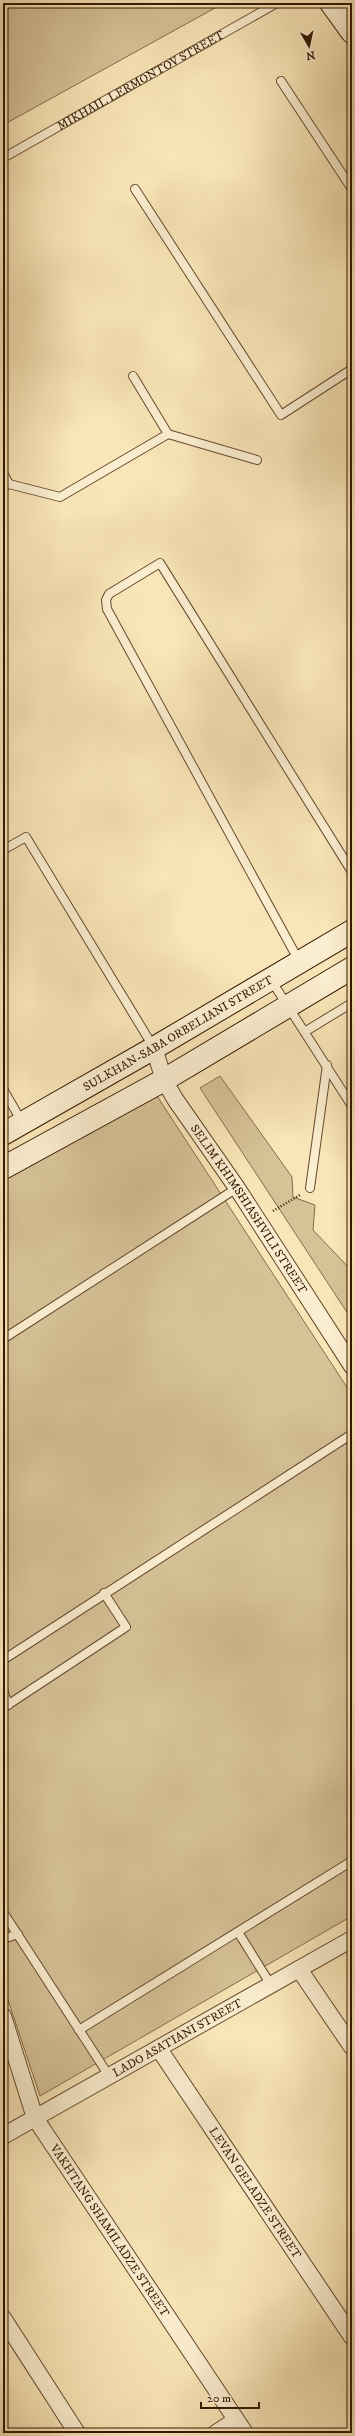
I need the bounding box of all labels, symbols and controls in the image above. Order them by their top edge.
north arrow [289,26,329,66]
street label: MIKHAIL LERMONTOV STREET [55,27,227,134]
text: N [305,47,316,63]
street label: SULKHAN-SABA ORBELIANI STREET [81,972,276,1095]
street label: SELIM KHIMSHIASHVILI STREET [187,1122,310,1297]
street label: LADO ASATIANI STREET [110,1996,245,2081]
street label: LEVAN GELADZE STREET [206,2124,304,2262]
street label: VAKHTANG SHAMILADZE STREET [46,2141,172,2320]
scale bar [201,2384,259,2410]
text: 20 m [207,2391,231,2406]

